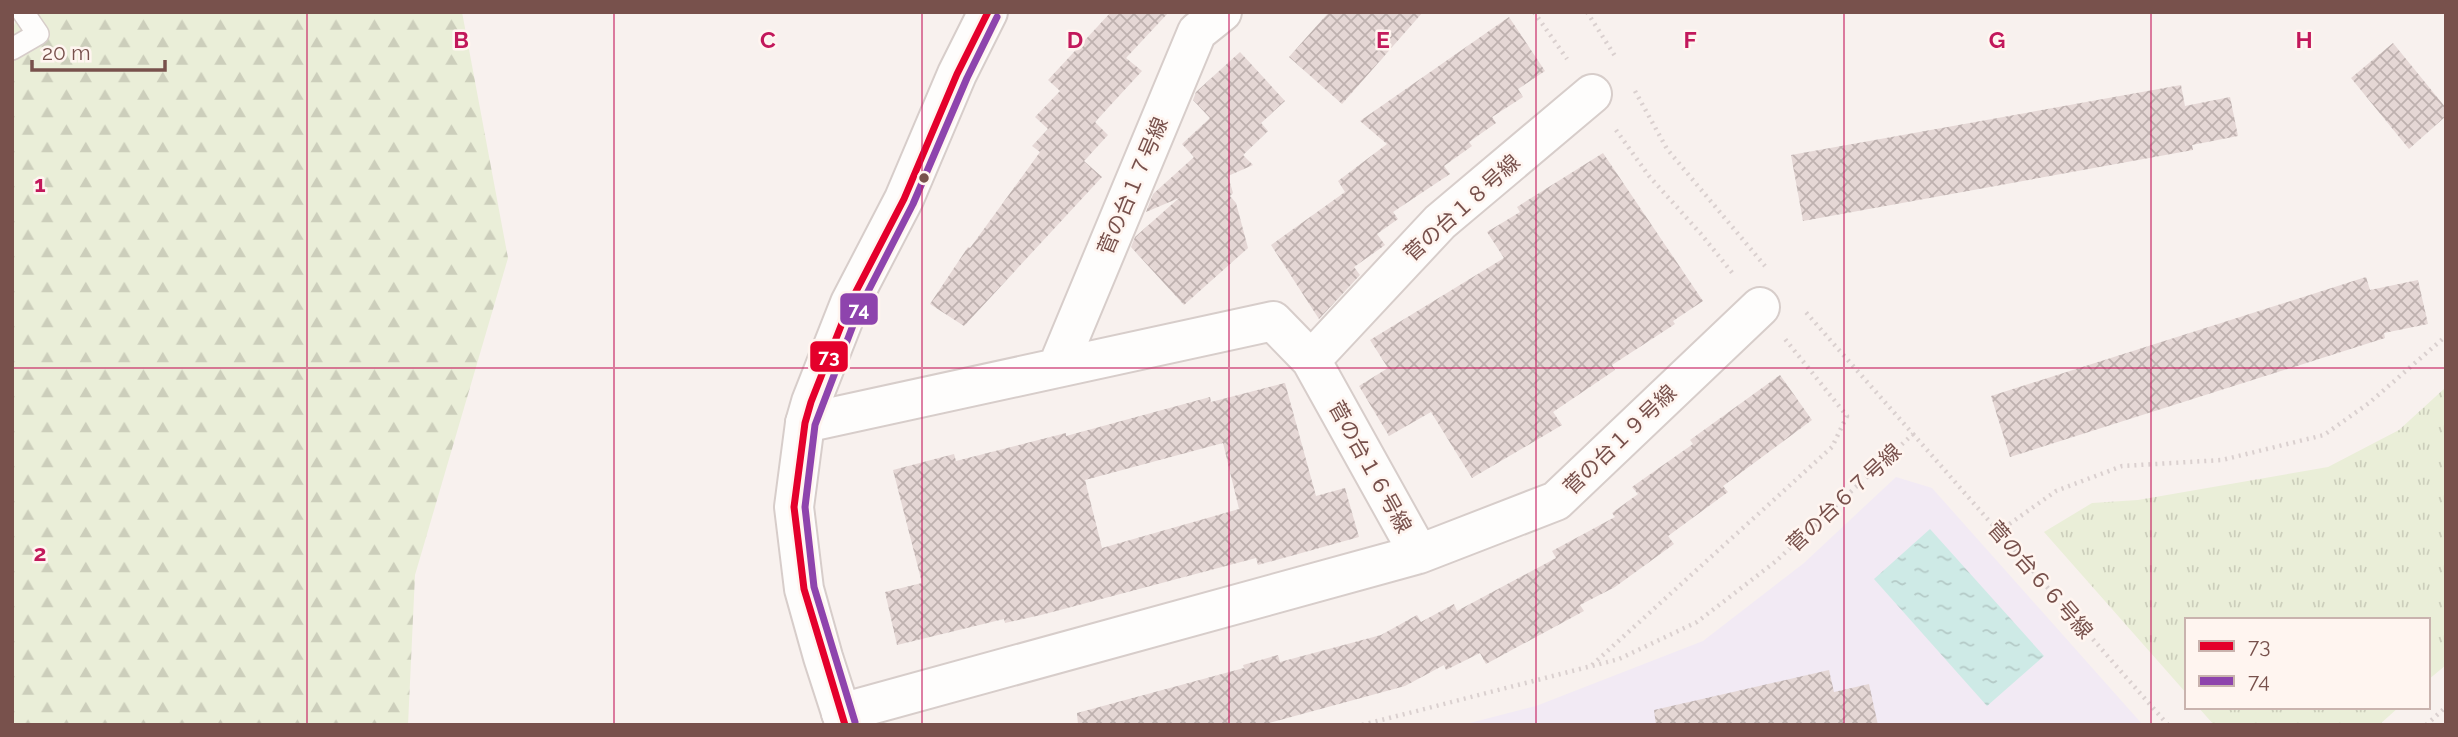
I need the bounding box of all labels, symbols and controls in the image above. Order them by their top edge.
text: B [453,26,469,53]
text: C [760,26,776,53]
text: D [1067,26,1083,53]
text: E [1376,26,1390,53]
text: F [1683,26,1697,53]
text: G [1989,26,2005,53]
text: H [2295,26,2313,53]
scale bar [32,28,164,72]
text: 20 m [42,40,90,65]
street label: 菅の台１７号線 [1092,113,1173,258]
street label: 菅の台１８号線 [1399,149,1525,266]
text: 1 [34,170,46,197]
unlabelled marker [917,171,931,185]
line badge: 74 [839,292,879,326]
text: 74 [849,298,870,320]
line badge: 73 [809,340,849,373]
text: 73 [818,345,840,367]
street label: 菅の台１９号線 [1558,380,1681,500]
street label: 菅の台１６号線 [1324,396,1417,537]
street label: 菅の台６７号線 [1781,438,1906,557]
street label: 菅の台６６号線 [1983,516,2098,643]
text: 2 [34,539,46,566]
legend [2185,618,2430,709]
text: 73 [2248,633,2270,658]
text: 74 [2248,668,2270,693]

